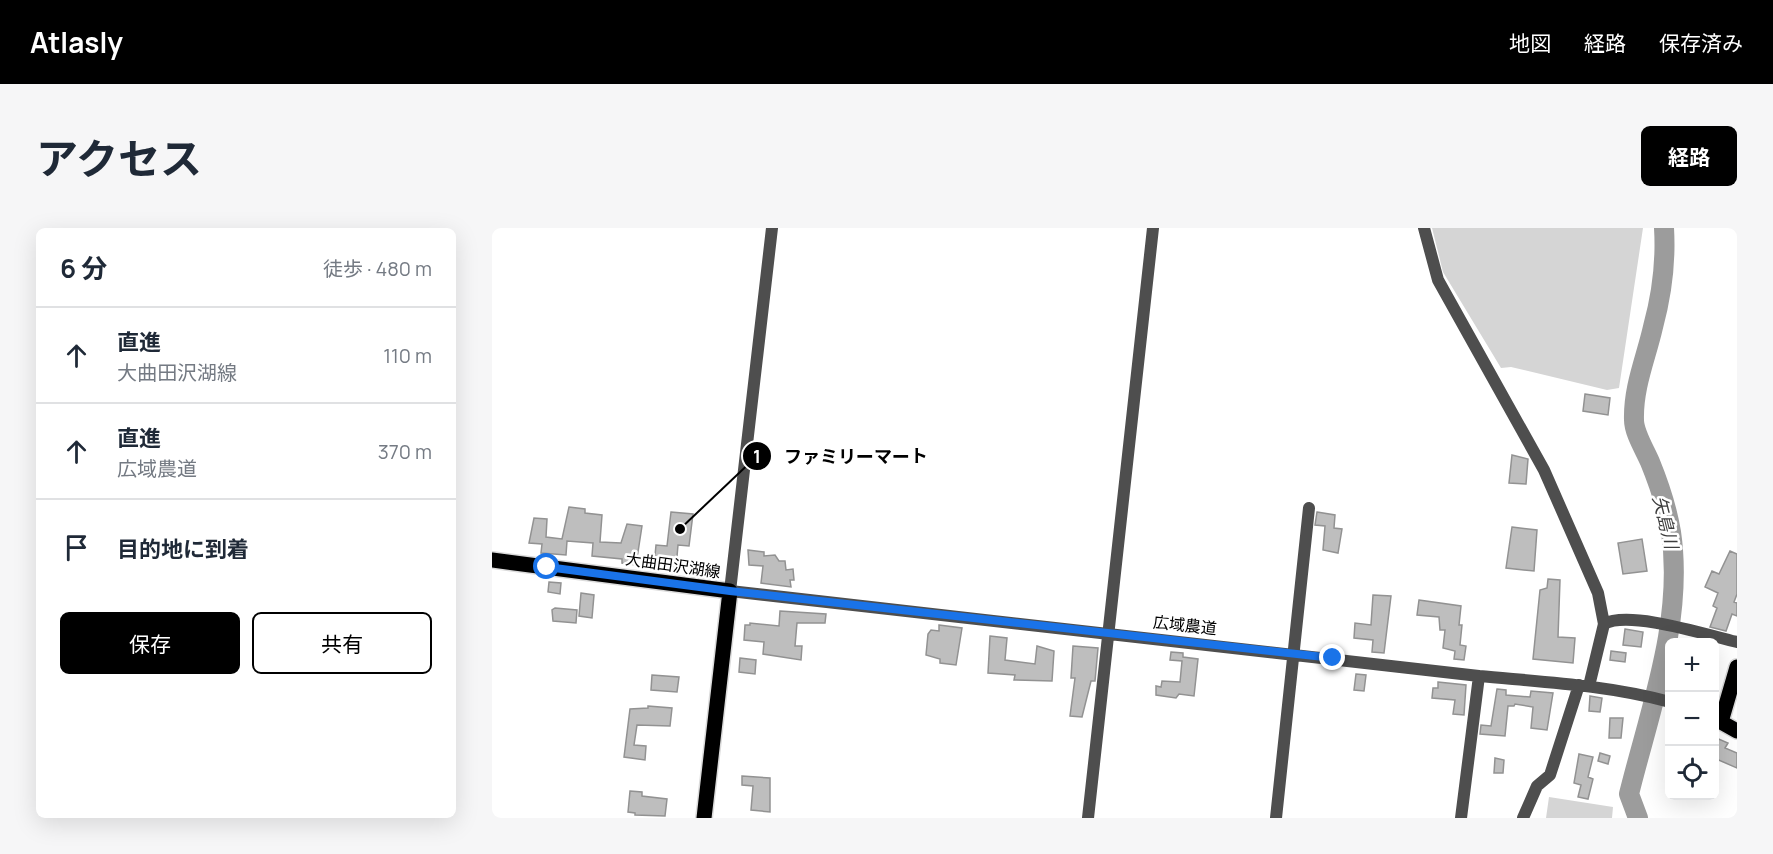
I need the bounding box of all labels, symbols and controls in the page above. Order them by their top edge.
text: Atlasly [30,23,123,61]
text: 地図 [1509,29,1551,57]
text: 経路 [1584,29,1626,57]
text: 保存済み [1659,29,1743,57]
button: 経路 [1641,126,1737,186]
text: アクセス [36,129,202,187]
text: 6 分 [60,250,107,286]
text: 徒歩 · 480 m [323,255,432,282]
text: 直進 [117,327,161,357]
icon: ahead [60,339,93,372]
text: 110 m [383,342,432,369]
text: 大曲田沢湖線 [117,359,237,386]
text: 直進 [117,423,161,453]
icon: ahead [60,435,93,468]
text: 370 m [378,438,432,465]
callout: ファミリーマート [742,438,940,474]
text: 1 [753,444,761,468]
text: ファミリーマート [784,444,928,468]
text: 広域農道 [117,455,197,482]
water label: 矢島川 [1648,493,1685,553]
icon: arrive [60,531,93,564]
text: 目的地に到着 [117,534,249,564]
street label: 大曲田沢湖線 [624,547,722,583]
route start [533,553,559,579]
street label: 広域農道 [1152,611,1218,639]
button: 保存 [60,612,240,674]
button: 共有 [252,612,432,674]
map controls [1665,638,1719,800]
button: + [1665,638,1719,692]
route end [1319,644,1345,670]
button: − [1665,692,1719,746]
button: locate [1665,746,1719,800]

